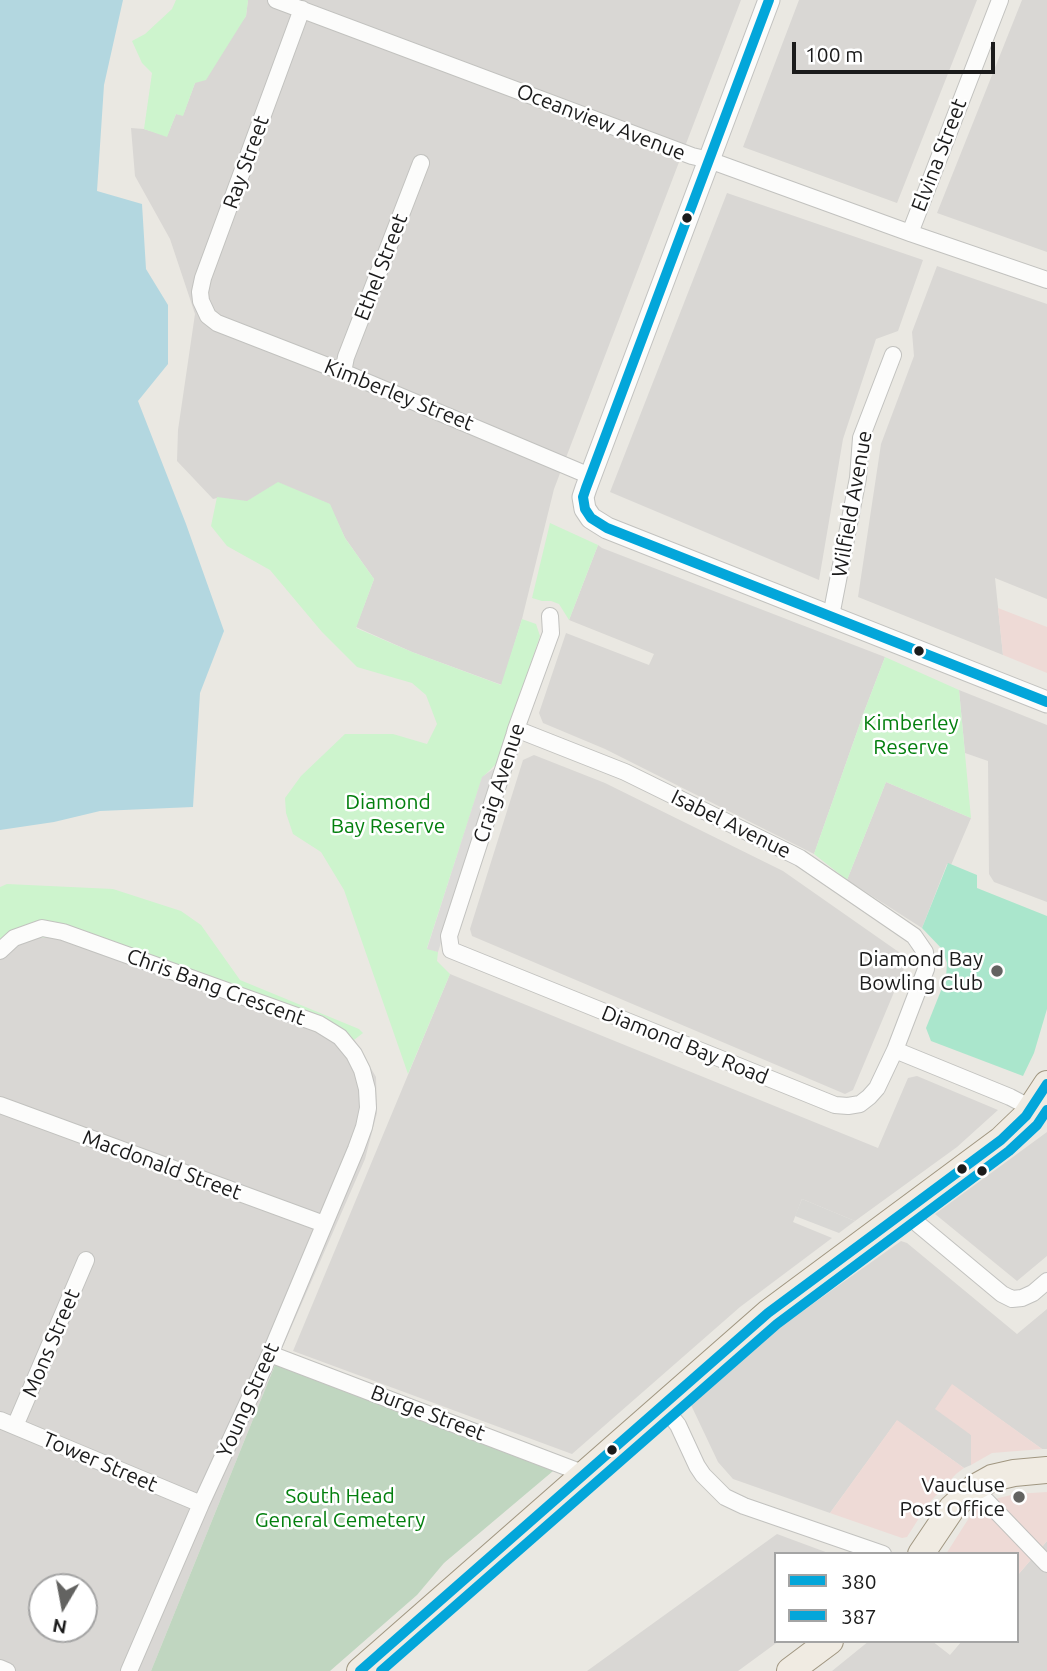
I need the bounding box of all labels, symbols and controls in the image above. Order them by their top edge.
scale bar [795,28,998,72]
text: 100 m [805,42,863,66]
street label: Oceanview Avenue [513,78,689,166]
street label: Elvina Street [906,95,972,215]
street label: Ray Street [218,112,274,212]
street label: Ethel Street [349,210,413,324]
unlabelled marker [680,211,694,225]
street label: Kimberley Street [321,354,477,436]
street label: Wilfield Avenue [827,429,877,579]
unlabelled marker [912,644,926,658]
park label: Kimberley Reserve [863,710,959,760]
street label: Craig Avenue [468,720,530,846]
street label: Isabel Avenue [667,784,795,864]
park label: Diamond Bay Reserve [331,789,445,839]
street label: Chris Bang Crescent [123,943,309,1031]
place label: Diamond Bay Bowling Club [859,946,983,996]
marker: Diamond Bay Bowling Club [989,963,1005,979]
street label: Diamond Bay Road [598,1000,772,1090]
street label: Macdonald Street [79,1125,245,1205]
unlabelled marker [955,1162,969,1176]
unlabelled marker [975,1164,989,1178]
street label: Mons Street [17,1285,85,1401]
street label: Young Street [211,1339,285,1461]
street label: Burge Street [367,1380,489,1446]
street label: Tower Street [39,1427,161,1497]
unlabelled marker [605,1443,619,1457]
place label: Vaucluse Post Office [900,1472,1005,1522]
park label: South Head General Cemetery [255,1483,425,1533]
marker: Vaucluse Post Office [1011,1489,1027,1505]
legend [774,1552,1019,1643]
text: 380 [841,1569,877,1593]
north arrow [28,1573,98,1643]
text: 387 [841,1604,877,1628]
text: N [51,1615,69,1639]

